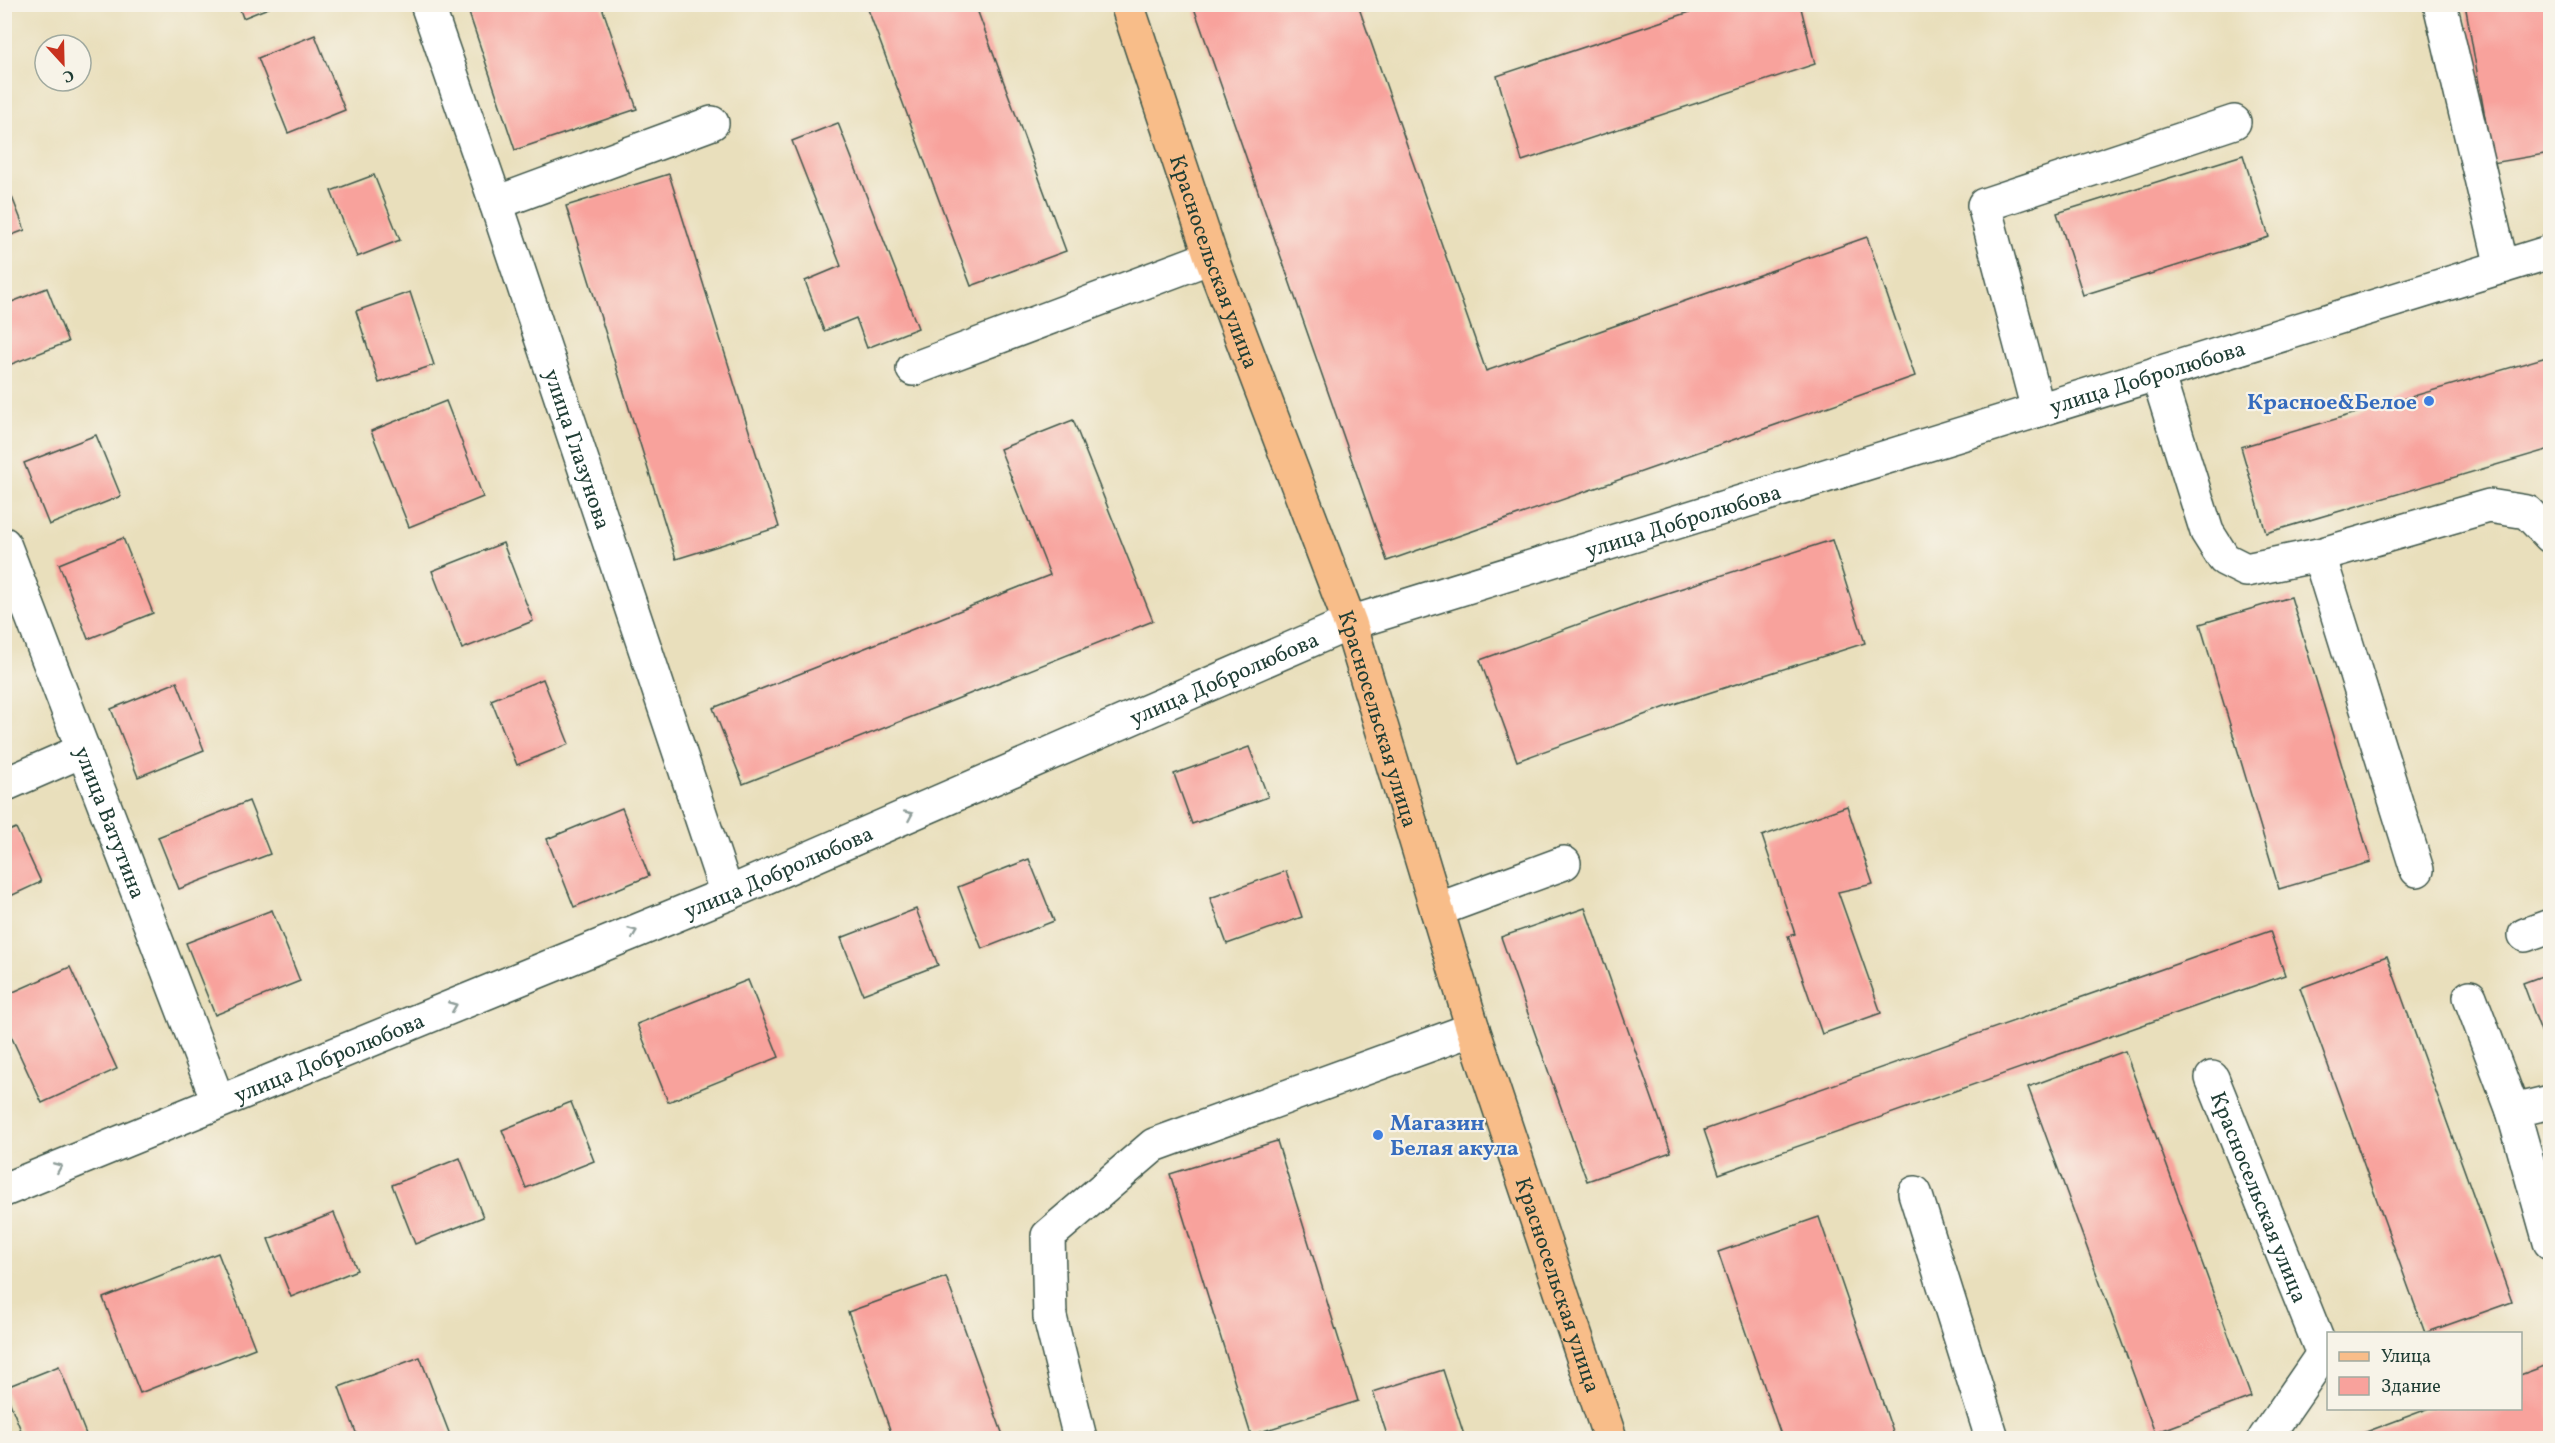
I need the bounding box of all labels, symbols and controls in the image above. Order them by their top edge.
north arrow [33,33,93,93]
text: С [59,63,77,87]
street label: Красносельская улица [1160,151,1265,374]
street label: улица Добролюбова [2046,334,2250,424]
street label: улица Глазунова [535,365,617,534]
place label: Красное&Белое [2247,388,2417,419]
marker: Красное&Белое [2422,394,2436,408]
street label: улица Добролюбова [1582,478,1785,567]
street label: Красносельская улица [1329,606,1424,832]
street label: улица Добролюбова [1125,625,1324,735]
street label: улица Ватутина [65,742,152,904]
one-way arrow [903,810,914,822]
street label: улица Добролюбова [680,819,879,928]
one-way arrow [627,927,638,939]
one-way arrow [446,1001,457,1013]
street label: улица Добролюбова [230,1006,430,1112]
street label: Красносельская улица [2201,1087,2314,1308]
place label: Магазин Белая акула [1390,1109,1519,1165]
marker: Магазин Белая акула [1371,1128,1385,1142]
one-way arrow [52,1162,63,1174]
street label: Красносельская улица [1506,1174,1607,1397]
legend [2327,1332,2522,1410]
text: Улица [2381,1345,2431,1370]
text: Здание [2381,1375,2441,1400]

